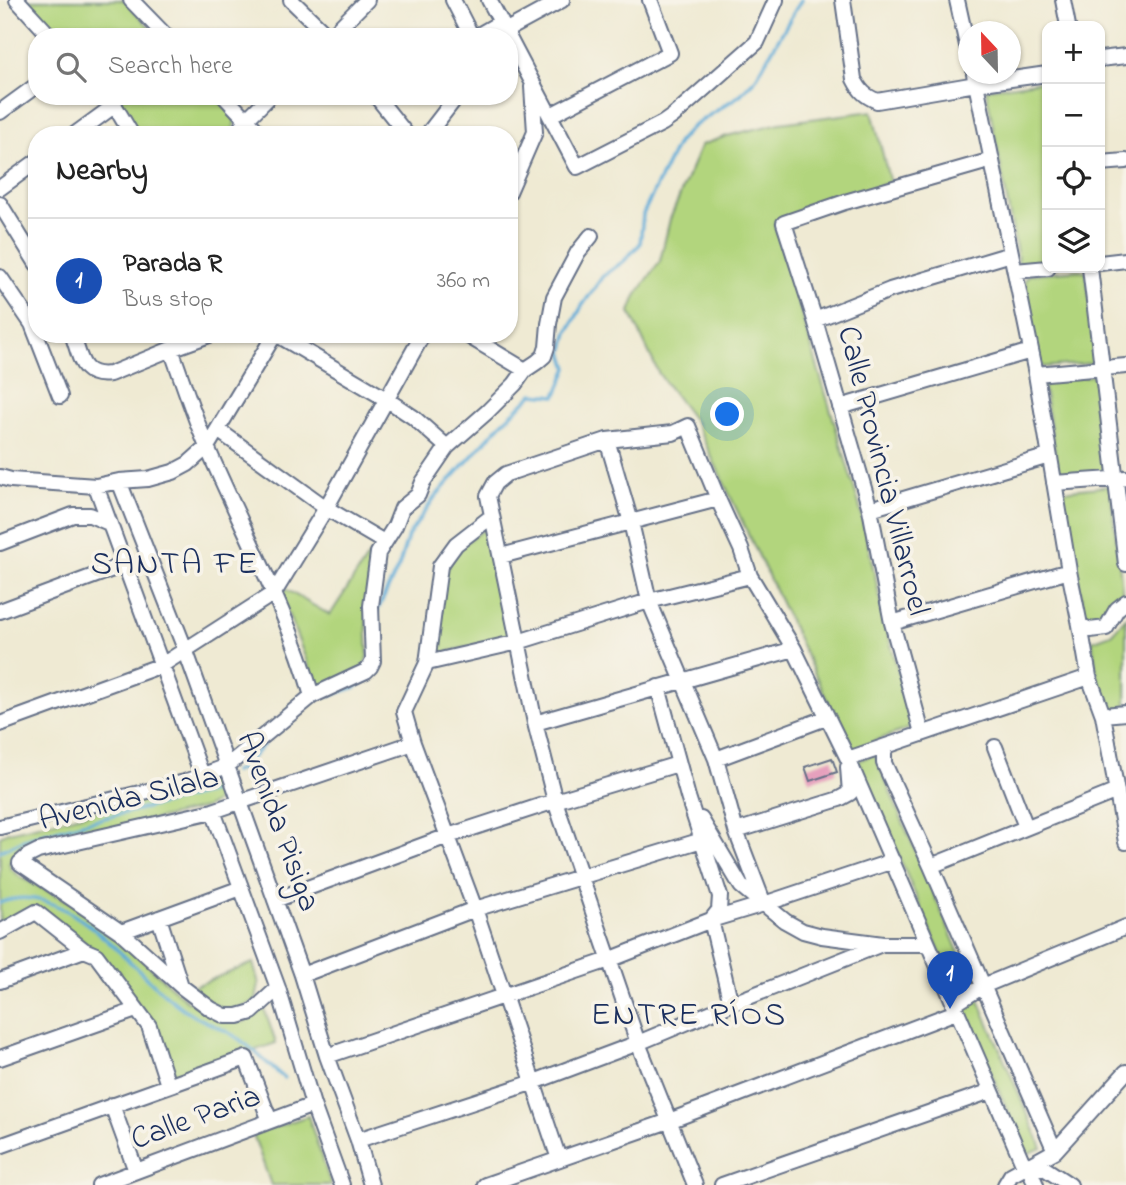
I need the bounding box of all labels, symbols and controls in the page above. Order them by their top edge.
north arrow [958,21,1021,84]
map controls [1042,21,1105,273]
button: + [1042,21,1105,84]
search box [28,28,518,105]
icon: search [52,48,90,86]
text: Search here [108,48,233,86]
button: − [1042,84,1105,147]
button: locate [1042,147,1105,210]
text: Nearby [56,150,148,194]
button: layers [1042,210,1105,273]
text: Parada R [123,246,222,284]
text: 1 [75,265,83,298]
text: 360 m [437,265,490,298]
text: Bus stop [123,284,213,317]
street label: Calle Provincia Villarroel [823,321,941,621]
your location [710,397,744,431]
district label: SANTA FE [91,541,259,589]
street label: Avenida Pisiga [223,726,331,918]
street label: Avenida Silala [34,755,224,845]
pin: 1 [927,951,973,1009]
district label: ENTRE RÍOS [591,992,787,1040]
street label: Calle Paria [125,1074,267,1164]

